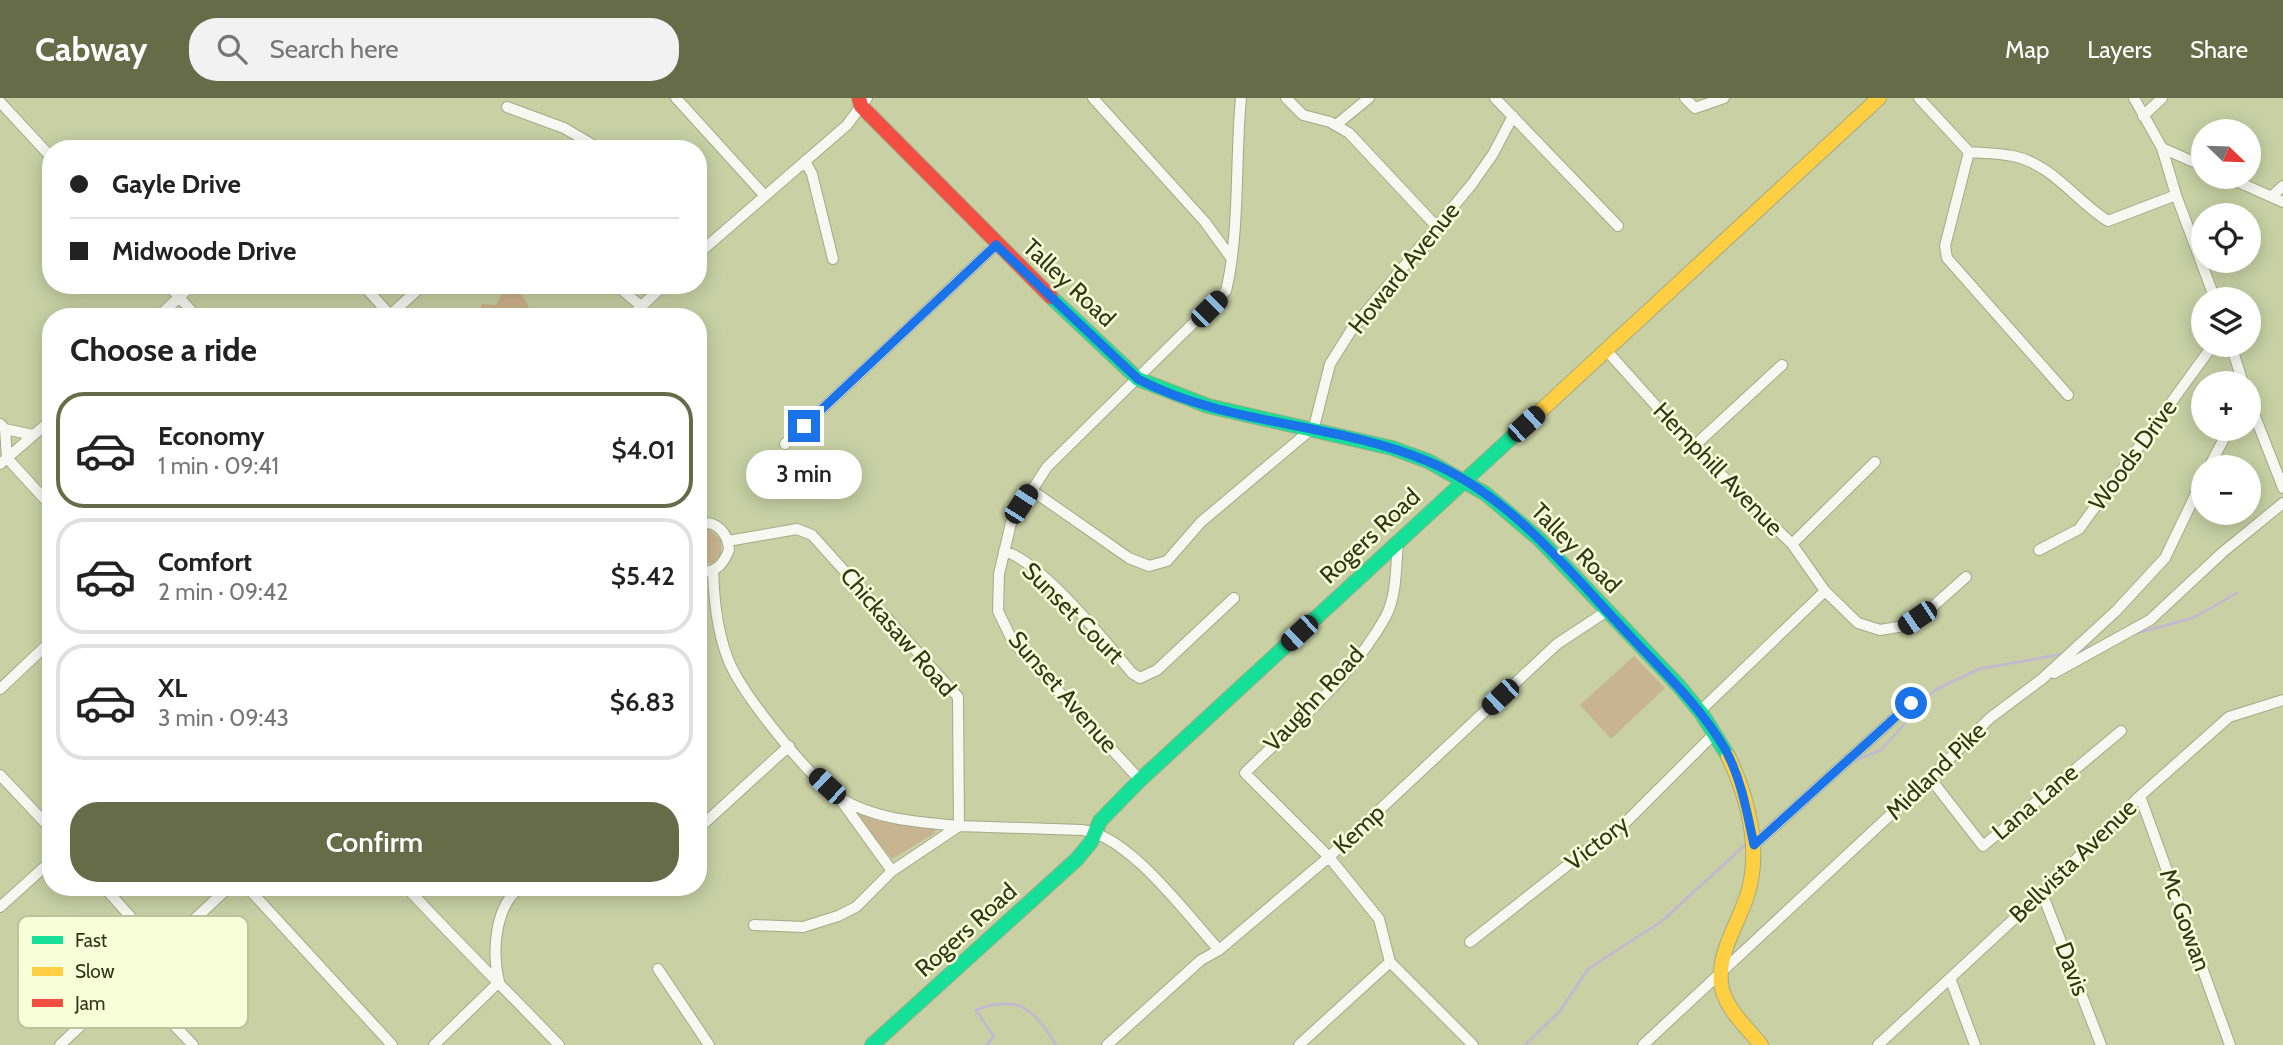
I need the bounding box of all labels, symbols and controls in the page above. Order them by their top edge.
search box [189,18,679,81]
text: Cabway [35,29,147,69]
icon: search [213,30,251,68]
text: Search here [269,33,399,65]
text: Map [2005,35,2049,64]
text: Layers [2087,35,2152,64]
text: Share [2190,35,2248,64]
north arrow [2191,119,2261,189]
map controls [2191,119,2261,525]
text: Gayle Drive [112,168,241,200]
street label: Howard Avenue [1342,196,1465,339]
button: locate [2191,203,2261,273]
street label: Talley Road [1017,233,1122,333]
text: Midwoode Drive [112,235,296,267]
car [1187,287,1232,331]
button: layers [2191,287,2261,357]
text: Choose a ride [70,330,257,369]
button: + [2191,371,2261,441]
street label: Woods Drive [2082,393,2183,516]
street label: Hemphill Avenue [1647,396,1789,541]
car [1504,402,1549,446]
route end [788,410,820,442]
icon: car [74,419,137,482]
text: Economy [158,420,264,452]
text: $4.01 [611,434,675,466]
callout: 3 min [746,450,862,500]
text: 1 min · 09:41 [158,452,279,480]
button: − [2191,455,2261,525]
text: 3 min [776,460,832,488]
car [1001,481,1042,527]
street label: Rogers Road [1314,482,1426,589]
street label: Talley Road [1525,496,1628,599]
icon: car [74,545,137,608]
text: Comfort [158,546,252,578]
street label: Sunset Court [1017,556,1130,669]
text: $5.42 [611,560,675,592]
street label: Chickasaw Road [834,561,962,702]
text: 2 min · 09:42 [158,578,288,606]
car [1894,598,1941,638]
car [1277,611,1322,655]
street label: Sunset Avenue [1003,625,1124,758]
street label: Vaughn Road [1257,640,1370,757]
icon: car [74,671,137,734]
text: XL [158,672,187,704]
car [1478,675,1523,719]
text: $6.83 [610,686,675,718]
route start [1895,687,1927,719]
text: 3 min · 09:43 [158,704,289,732]
street label: Midland Pike [1879,716,1992,826]
street label: Lana Lane [1986,757,2084,846]
car [805,764,850,808]
street label: Bellvista Avenue [2003,793,2142,929]
street label: Kemp [1327,798,1390,860]
button: Confirm [70,802,679,882]
street label: Victory [1559,809,1634,876]
street label: Mc Gowan [2154,865,2217,975]
street label: Rogers Road [909,877,1022,983]
legend [18,916,248,1028]
text: Fast [75,929,108,952]
street label: Davis [2049,938,2096,1000]
text: Slow [75,960,115,983]
text: Jam [74,992,105,1015]

